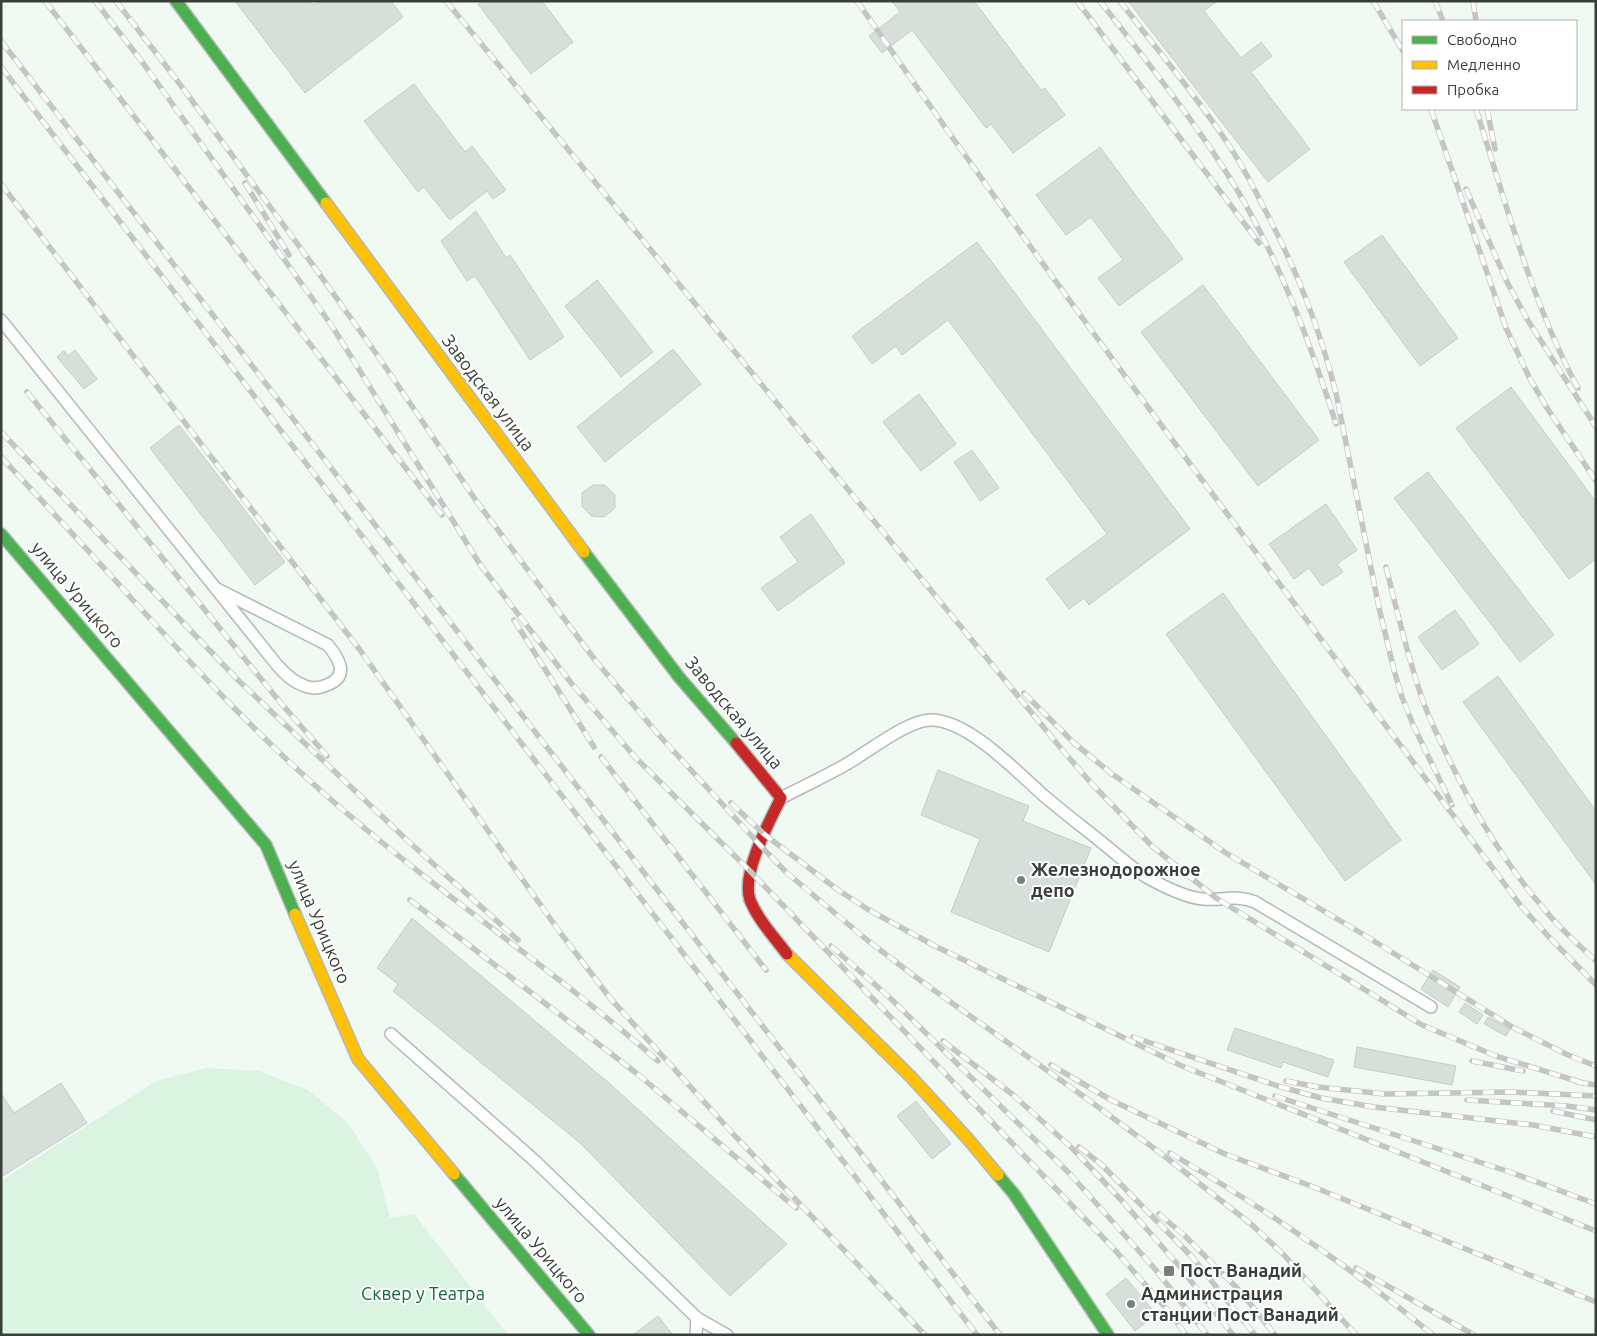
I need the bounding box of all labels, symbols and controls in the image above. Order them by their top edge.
legend [1402,20,1577,110]
text: Свободно [1447,31,1517,48]
text: Медленно [1447,56,1521,73]
text: Пробка [1447,81,1499,98]
street label: Заводская улица [439,330,539,454]
street label: улица Урицкого [28,537,128,651]
street label: Заводская улица [682,652,788,773]
street label: улица Урицкого [285,857,355,986]
place label: Железнодорожное депо [1031,859,1201,900]
marker: Железнодорожное депо [1015,874,1027,886]
street label: улица Урицкого [492,1192,592,1306]
place label: Пост Ванадий [1180,1260,1302,1280]
marker: Пост Ванадий [1162,1264,1176,1278]
park label: Сквер у Театра [361,1283,485,1303]
place label: Администрация станции Пост Ванадий [1141,1283,1339,1324]
marker: Администрация станции Пост Ванадий [1125,1298,1137,1310]

